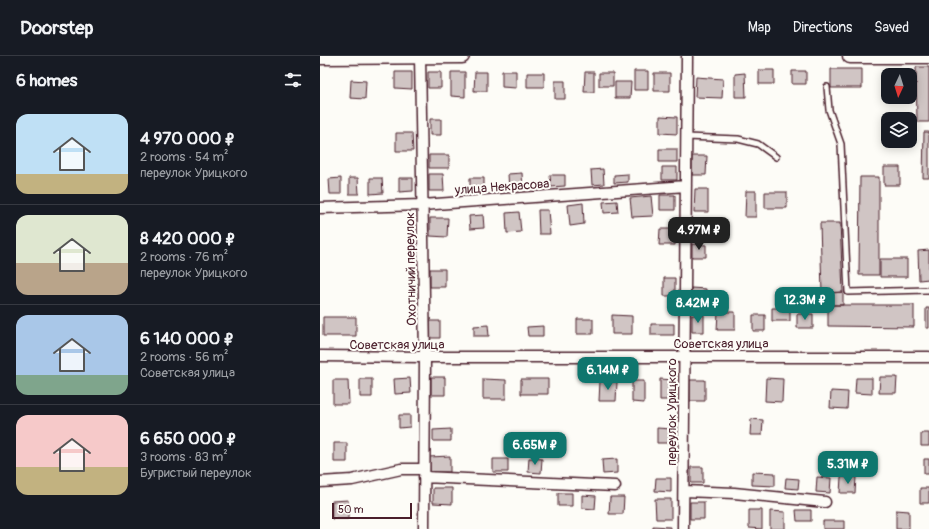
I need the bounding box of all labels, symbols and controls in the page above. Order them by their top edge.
text: Doorstep [20,16,94,40]
text: Map [748,19,771,36]
text: Directions [793,19,852,36]
text: Saved [874,19,909,36]
north arrow [881,68,917,104]
map controls [881,68,917,148]
icon: filters [282,69,304,91]
text: 6 homes [16,70,77,91]
button: layers [881,112,917,148]
text: 4 970 000 ₽ [140,128,235,149]
icon: home [48,130,96,178]
text: 2 rooms · 54 m² [140,149,228,165]
text: переулок Урицкого [140,165,247,181]
street label: улица Некрасова [453,176,550,198]
street label: Охотничий переулок [402,212,420,326]
pin: 4.97M ₽ [662,217,736,251]
text: 4.97M ₽ [677,222,721,238]
text: 8 420 000 ₽ [140,228,236,249]
icon: home [48,231,96,279]
text: 2 rooms · 76 m² [140,249,228,265]
text: переулок Урицкого [140,265,247,281]
pin: 12.3M ₽ [768,287,842,321]
pin: 8.42M ₽ [661,290,735,324]
text: 12.3M ₽ [784,292,826,308]
text: 8.42M ₽ [676,295,720,311]
text: 6 140 000 ₽ [140,328,234,349]
icon: home [48,331,96,379]
street label: Советская улица [674,336,768,352]
street label: Советская улица [350,337,444,353]
text: 2 rooms · 56 m² [140,349,228,365]
pin: 6.14M ₽ [571,357,645,391]
street label: переулок Урицкого [664,358,680,466]
text: 6.14M ₽ [586,362,630,378]
text: Советская улица [140,365,235,381]
text: 6 650 000 ₽ [140,428,237,449]
icon: home [48,431,96,479]
pin: 6.65M ₽ [498,432,572,466]
text: 6.65M ₽ [512,437,558,453]
text: 3 rooms · 83 m² [140,449,228,465]
pin: 5.31M ₽ [811,451,885,485]
text: 5.31M ₽ [827,456,869,472]
text: Бугристый переулок [140,465,252,481]
scale bar [332,501,412,520]
text: 50 m [338,503,364,516]

